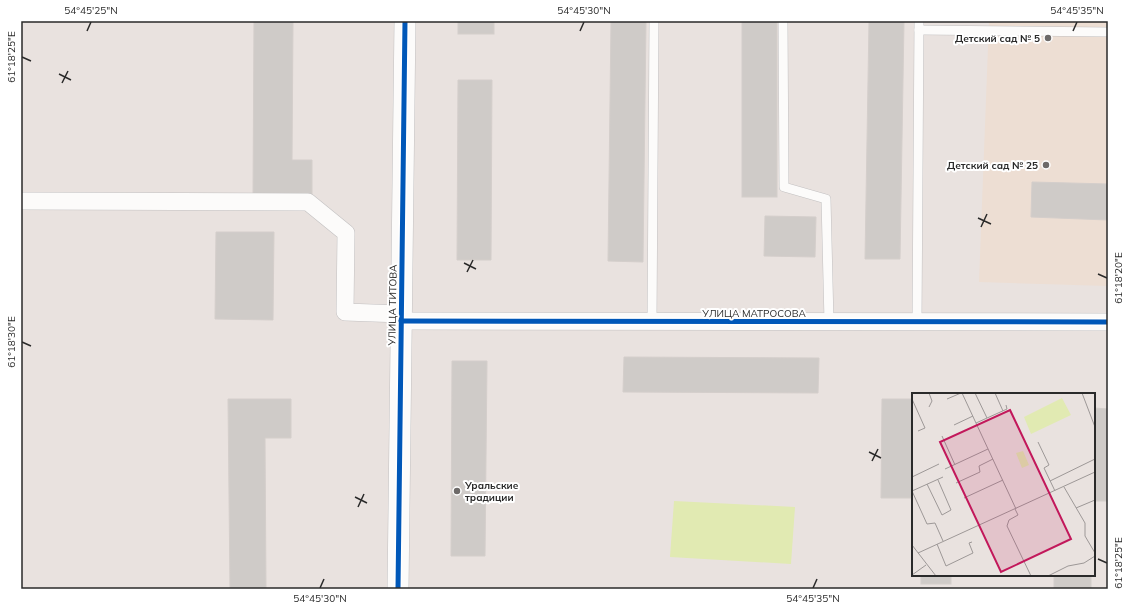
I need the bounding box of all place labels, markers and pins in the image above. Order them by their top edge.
place label: Детский сад № 5 [955,32,1040,45]
marker: Детский сад № 5 [1043,33,1053,43]
place label: Детский сад № 25 [947,159,1038,172]
marker: Детский сад № 25 [1041,160,1051,170]
place label: Уральские традиции [464,479,519,504]
marker: Уральские традиции [452,486,462,496]

